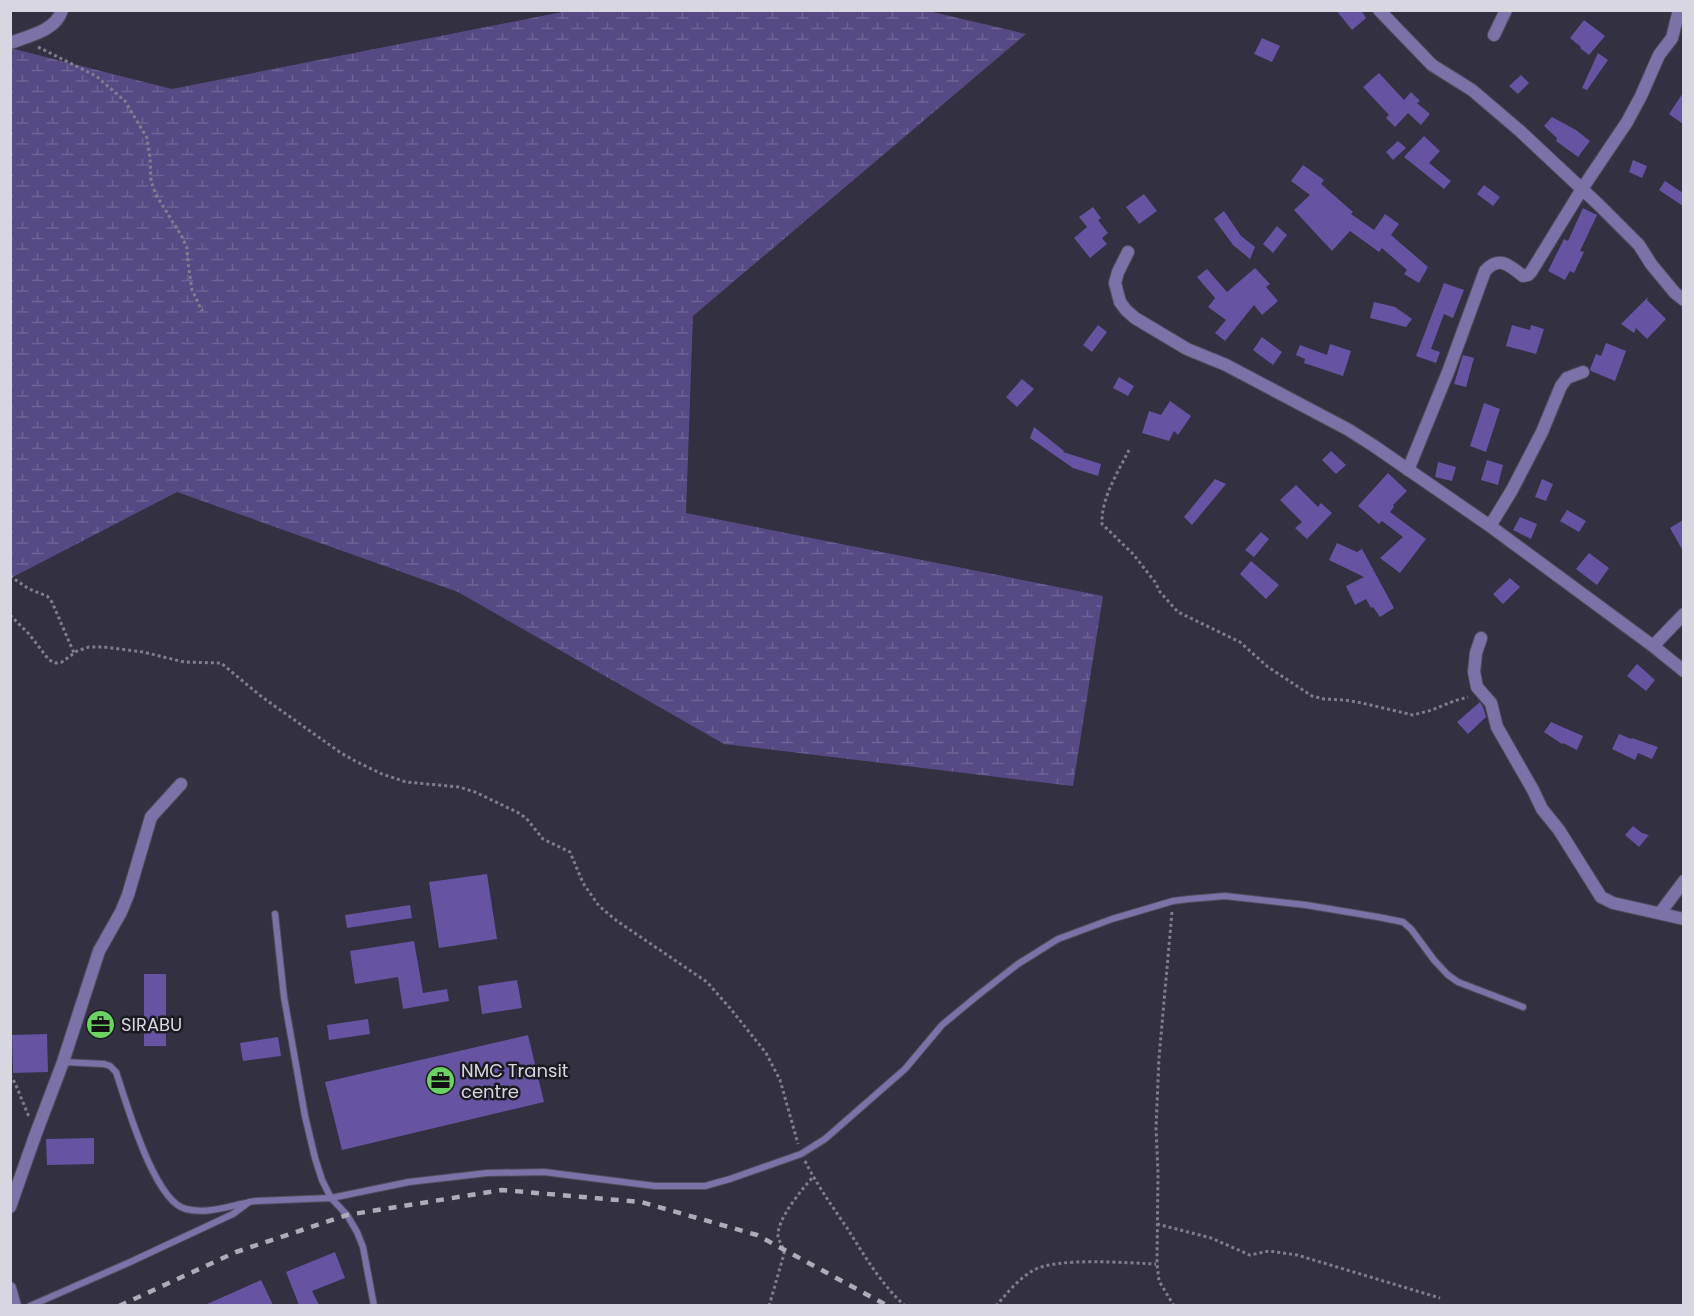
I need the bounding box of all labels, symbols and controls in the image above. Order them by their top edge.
office icon: SIRABU [84,1009,116,1041]
place label: SIRABU [121,1012,182,1037]
place label: NMC Transit centre [461,1058,568,1104]
office icon: NMC Transit centre [424,1065,456,1097]

